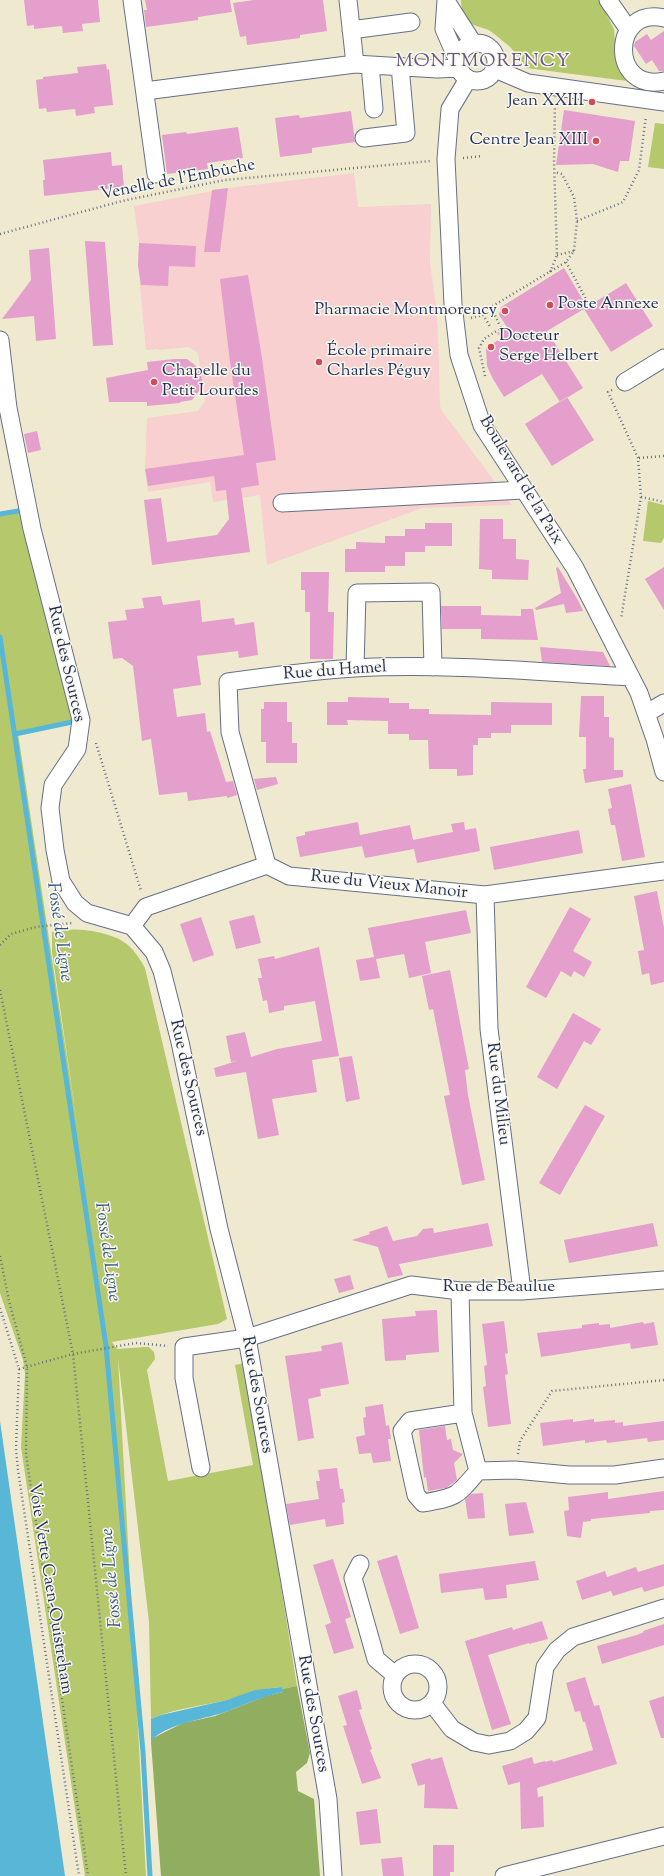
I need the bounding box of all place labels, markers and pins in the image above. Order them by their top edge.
place label: Jean XXIII [507,92,584,112]
marker: Jean XXIII [587,97,597,107]
place label: Centre Jean XIII [469,131,588,151]
marker: Centre Jean XIII [591,136,601,146]
place label: Poste Annexe [558,295,659,315]
marker: Poste Annexe [545,300,555,310]
place label: Pharmacie Montmorency [314,301,497,321]
marker: Pharmacie Montmorency [500,306,510,316]
place label: Docteur Serge Helbert [499,327,599,367]
place label: École primaire Charles Péguy [327,342,432,382]
marker: Docteur Serge Helbert [486,342,496,352]
marker: École primaire Charles Péguy [314,357,324,367]
place label: Chapelle du Petit Lourdes [162,362,258,402]
marker: Chapelle du Petit Lourdes [149,377,159,387]

